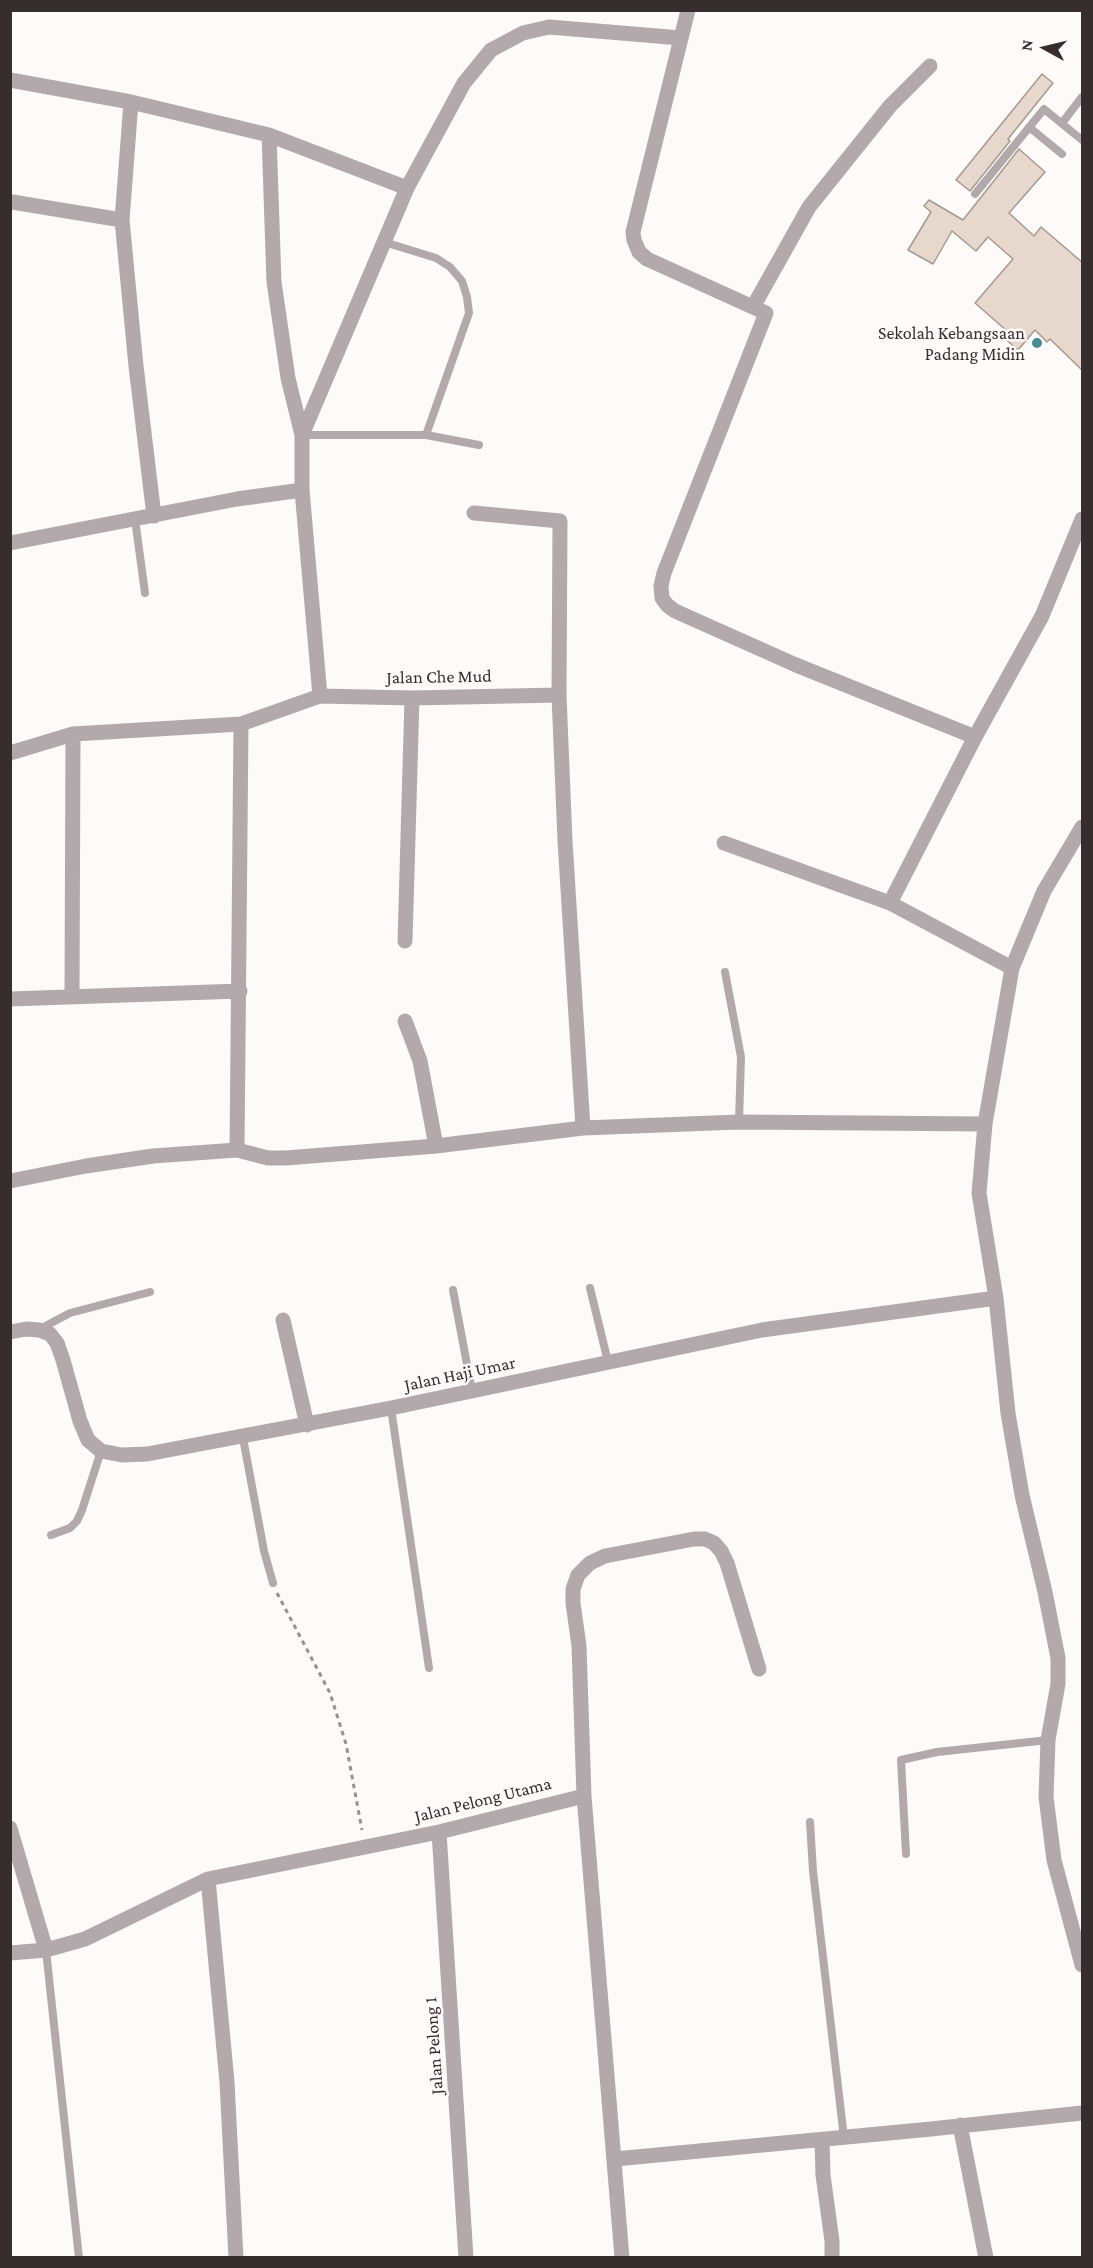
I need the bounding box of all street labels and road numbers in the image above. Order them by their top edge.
street label: Jalan Che Mud [386,665,492,689]
street label: Jalan Haji Umar [402,1352,518,1396]
street label: Jalan Pelong Utama [412,1773,554,1827]
street label: Jalan Pelong 1 [420,1996,448,2096]

